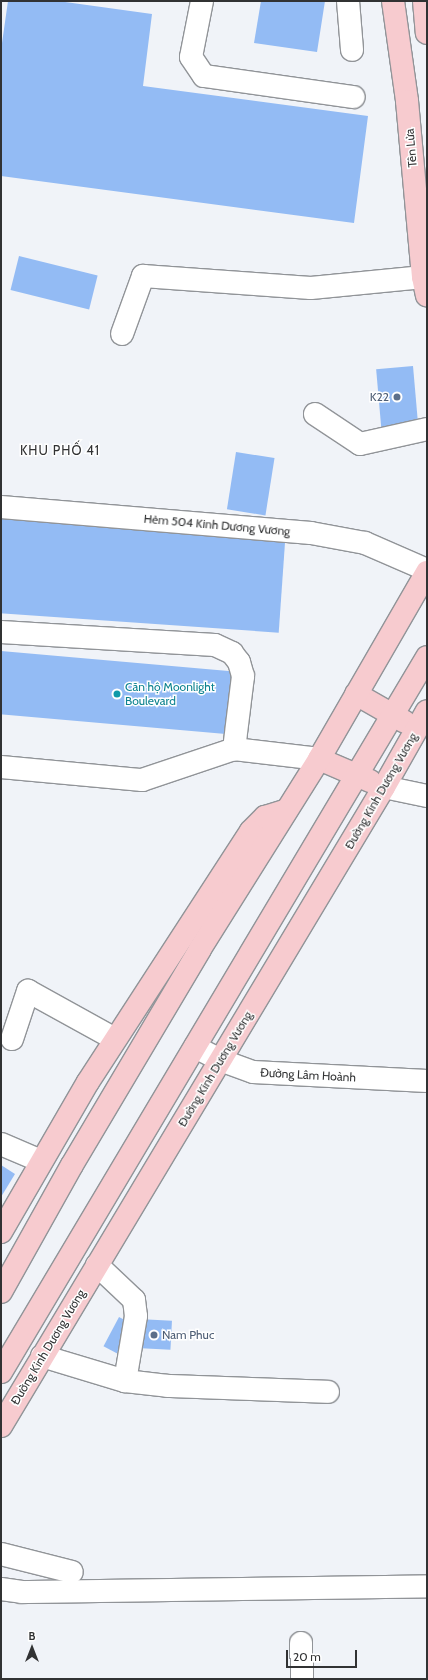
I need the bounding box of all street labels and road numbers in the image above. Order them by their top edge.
street label: Tên Lửa [402,128,420,168]
street label: Hẻm 504 Kinh Dương Vương [143,511,291,539]
street label: Đường Kinh Dương Vương [342,730,420,852]
street label: Đường Kinh Dương Vương [175,1009,255,1129]
street label: Đường Lâm Hoành [260,1065,356,1085]
street label: Đường Kinh Dương Vương [8,1287,88,1407]

